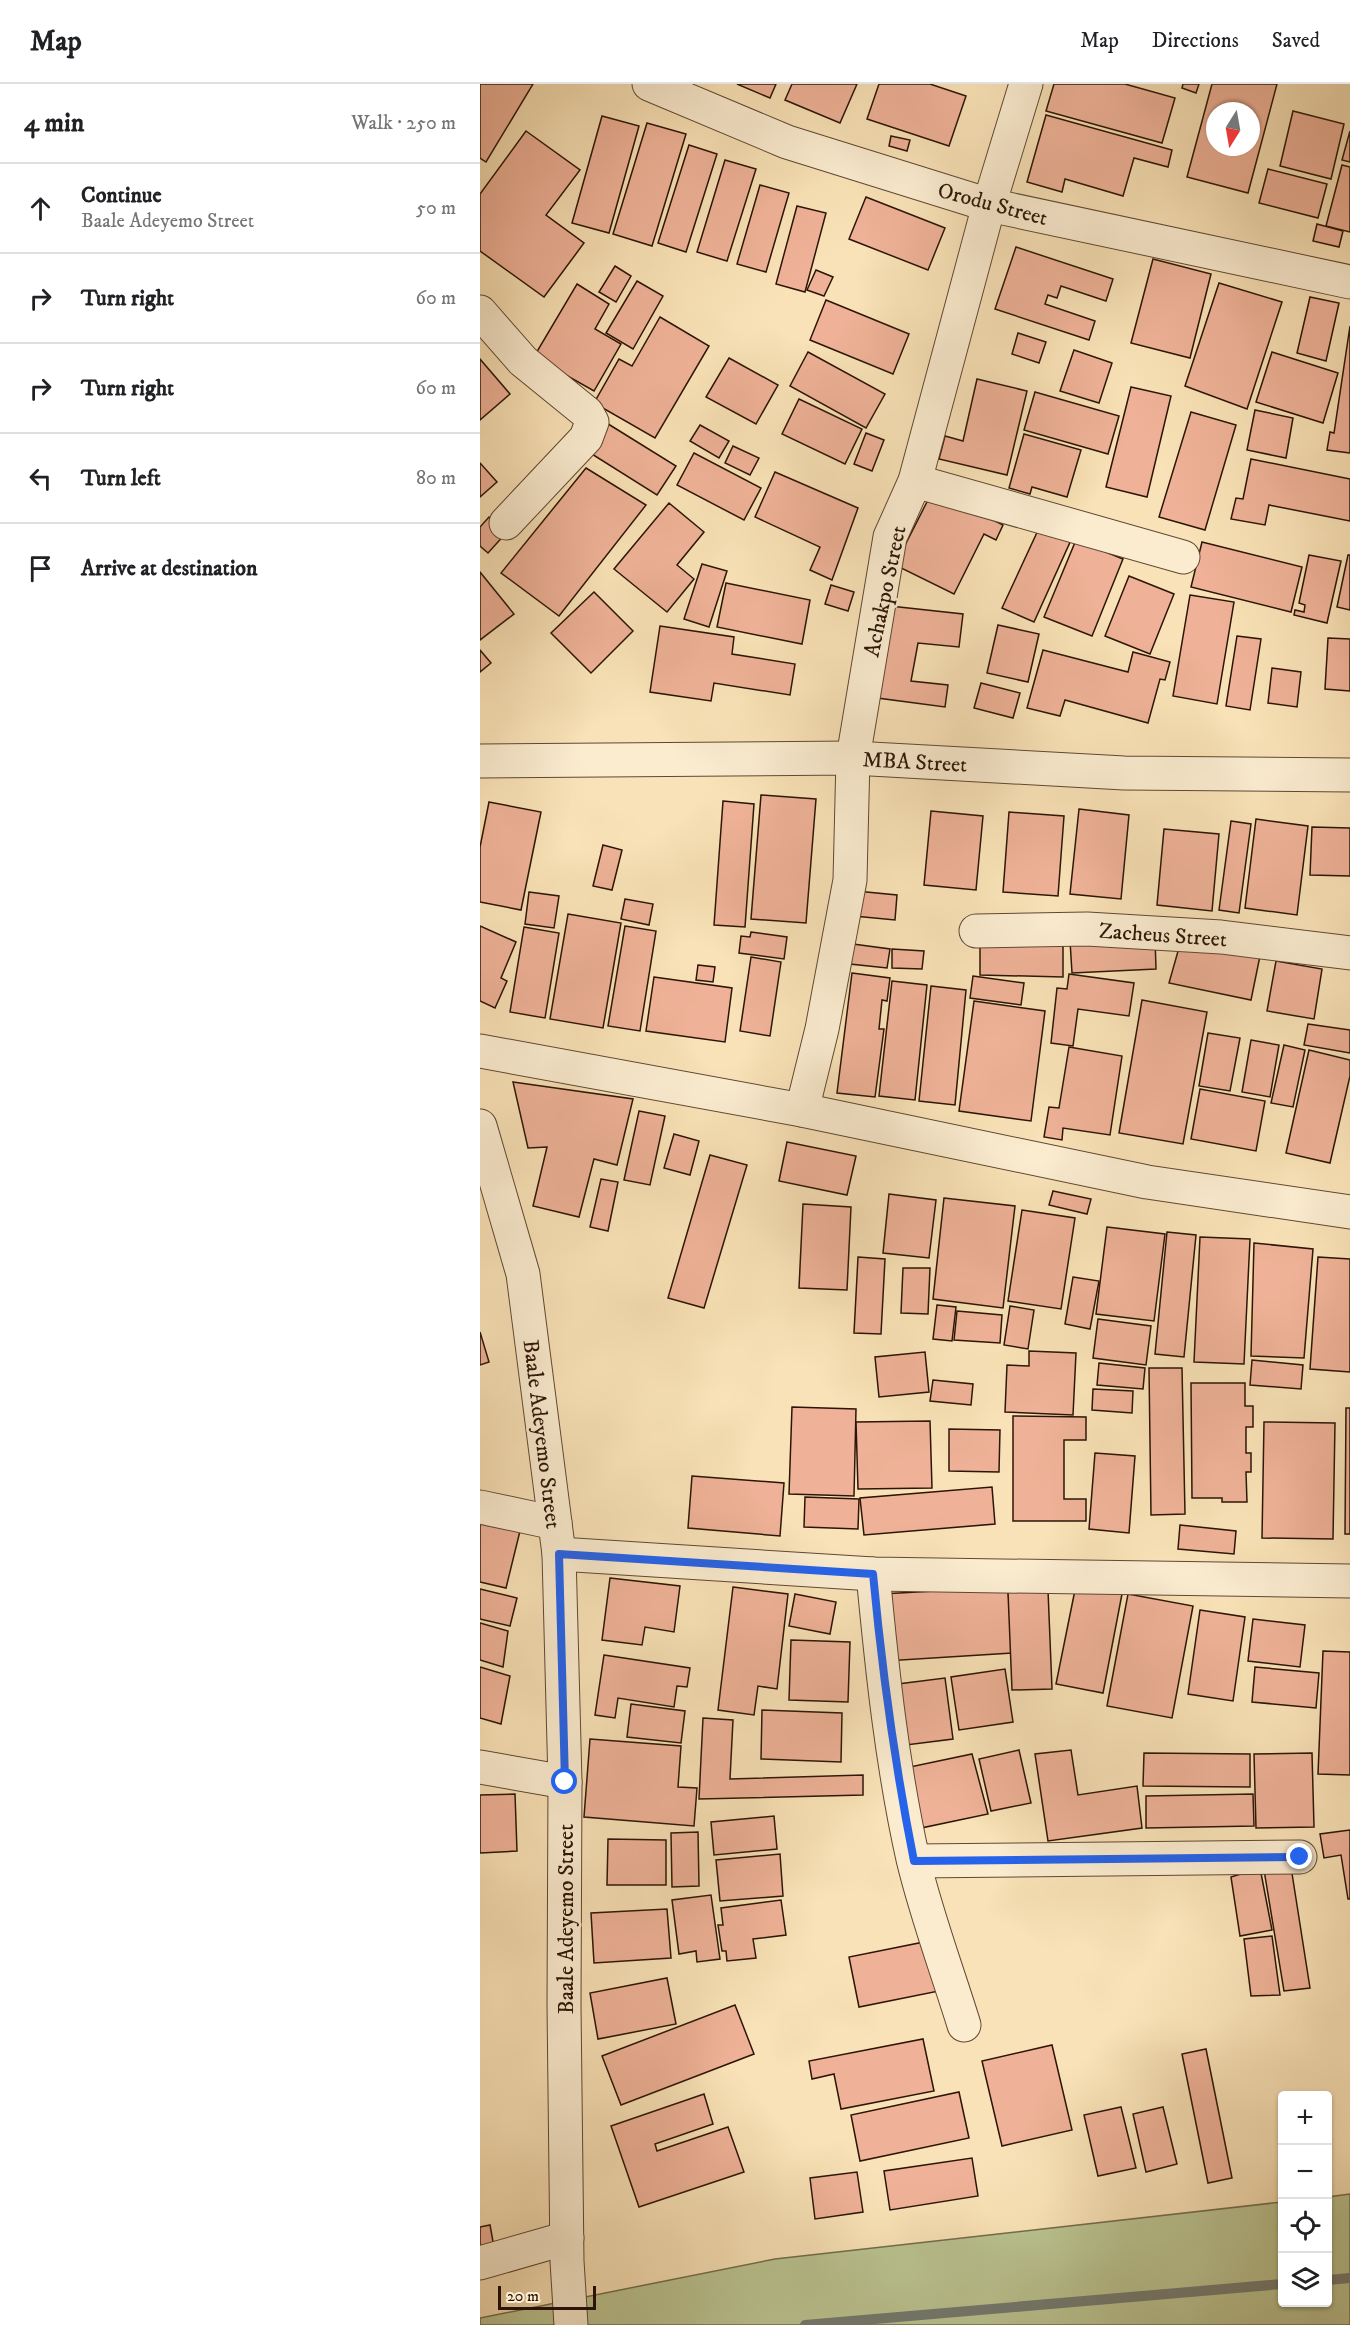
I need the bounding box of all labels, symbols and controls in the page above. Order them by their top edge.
text: Map [30,24,82,59]
text: Map [1080,28,1119,54]
text: Directions [1152,28,1239,54]
text: Saved [1272,28,1320,54]
north arrow [1206,102,1260,156]
text: 4 min [24,107,84,140]
text: Walk · 250 m [351,111,456,136]
street label: Orodu Street [935,177,1051,232]
text: Continue [81,182,162,209]
icon: ahead [24,192,57,225]
text: 50 m [416,196,456,221]
text: Baale Adeyemo Street [81,209,254,234]
icon: right [24,282,57,315]
text: Turn right [81,285,174,312]
text: 60 m [416,286,456,311]
icon: right [24,372,57,405]
text: Turn right [81,375,174,402]
text: 60 m [416,376,456,401]
icon: left [24,462,57,495]
text: Turn left [81,465,161,492]
text: 80 m [416,466,456,491]
street label: Achakpo Street [858,523,913,659]
icon: arrive [24,552,57,585]
text: Arrive at destination [81,555,258,582]
street label: MBA Street [862,746,968,779]
street label: Zacheus Street [1098,918,1228,953]
street label: Baale Adeyemo Street [517,1338,567,1530]
route start [551,1768,577,1794]
street label: Baale Adeyemo Street [553,1824,580,2014]
route end [1286,1843,1312,1869]
map controls [1278,2091,1332,2307]
button: + [1278,2091,1332,2145]
button: − [1278,2145,1332,2199]
button: locate [1278,2199,1332,2253]
button: layers [1278,2253,1332,2307]
scale bar [498,2283,596,2310]
text: 20 m [507,2286,539,2306]

